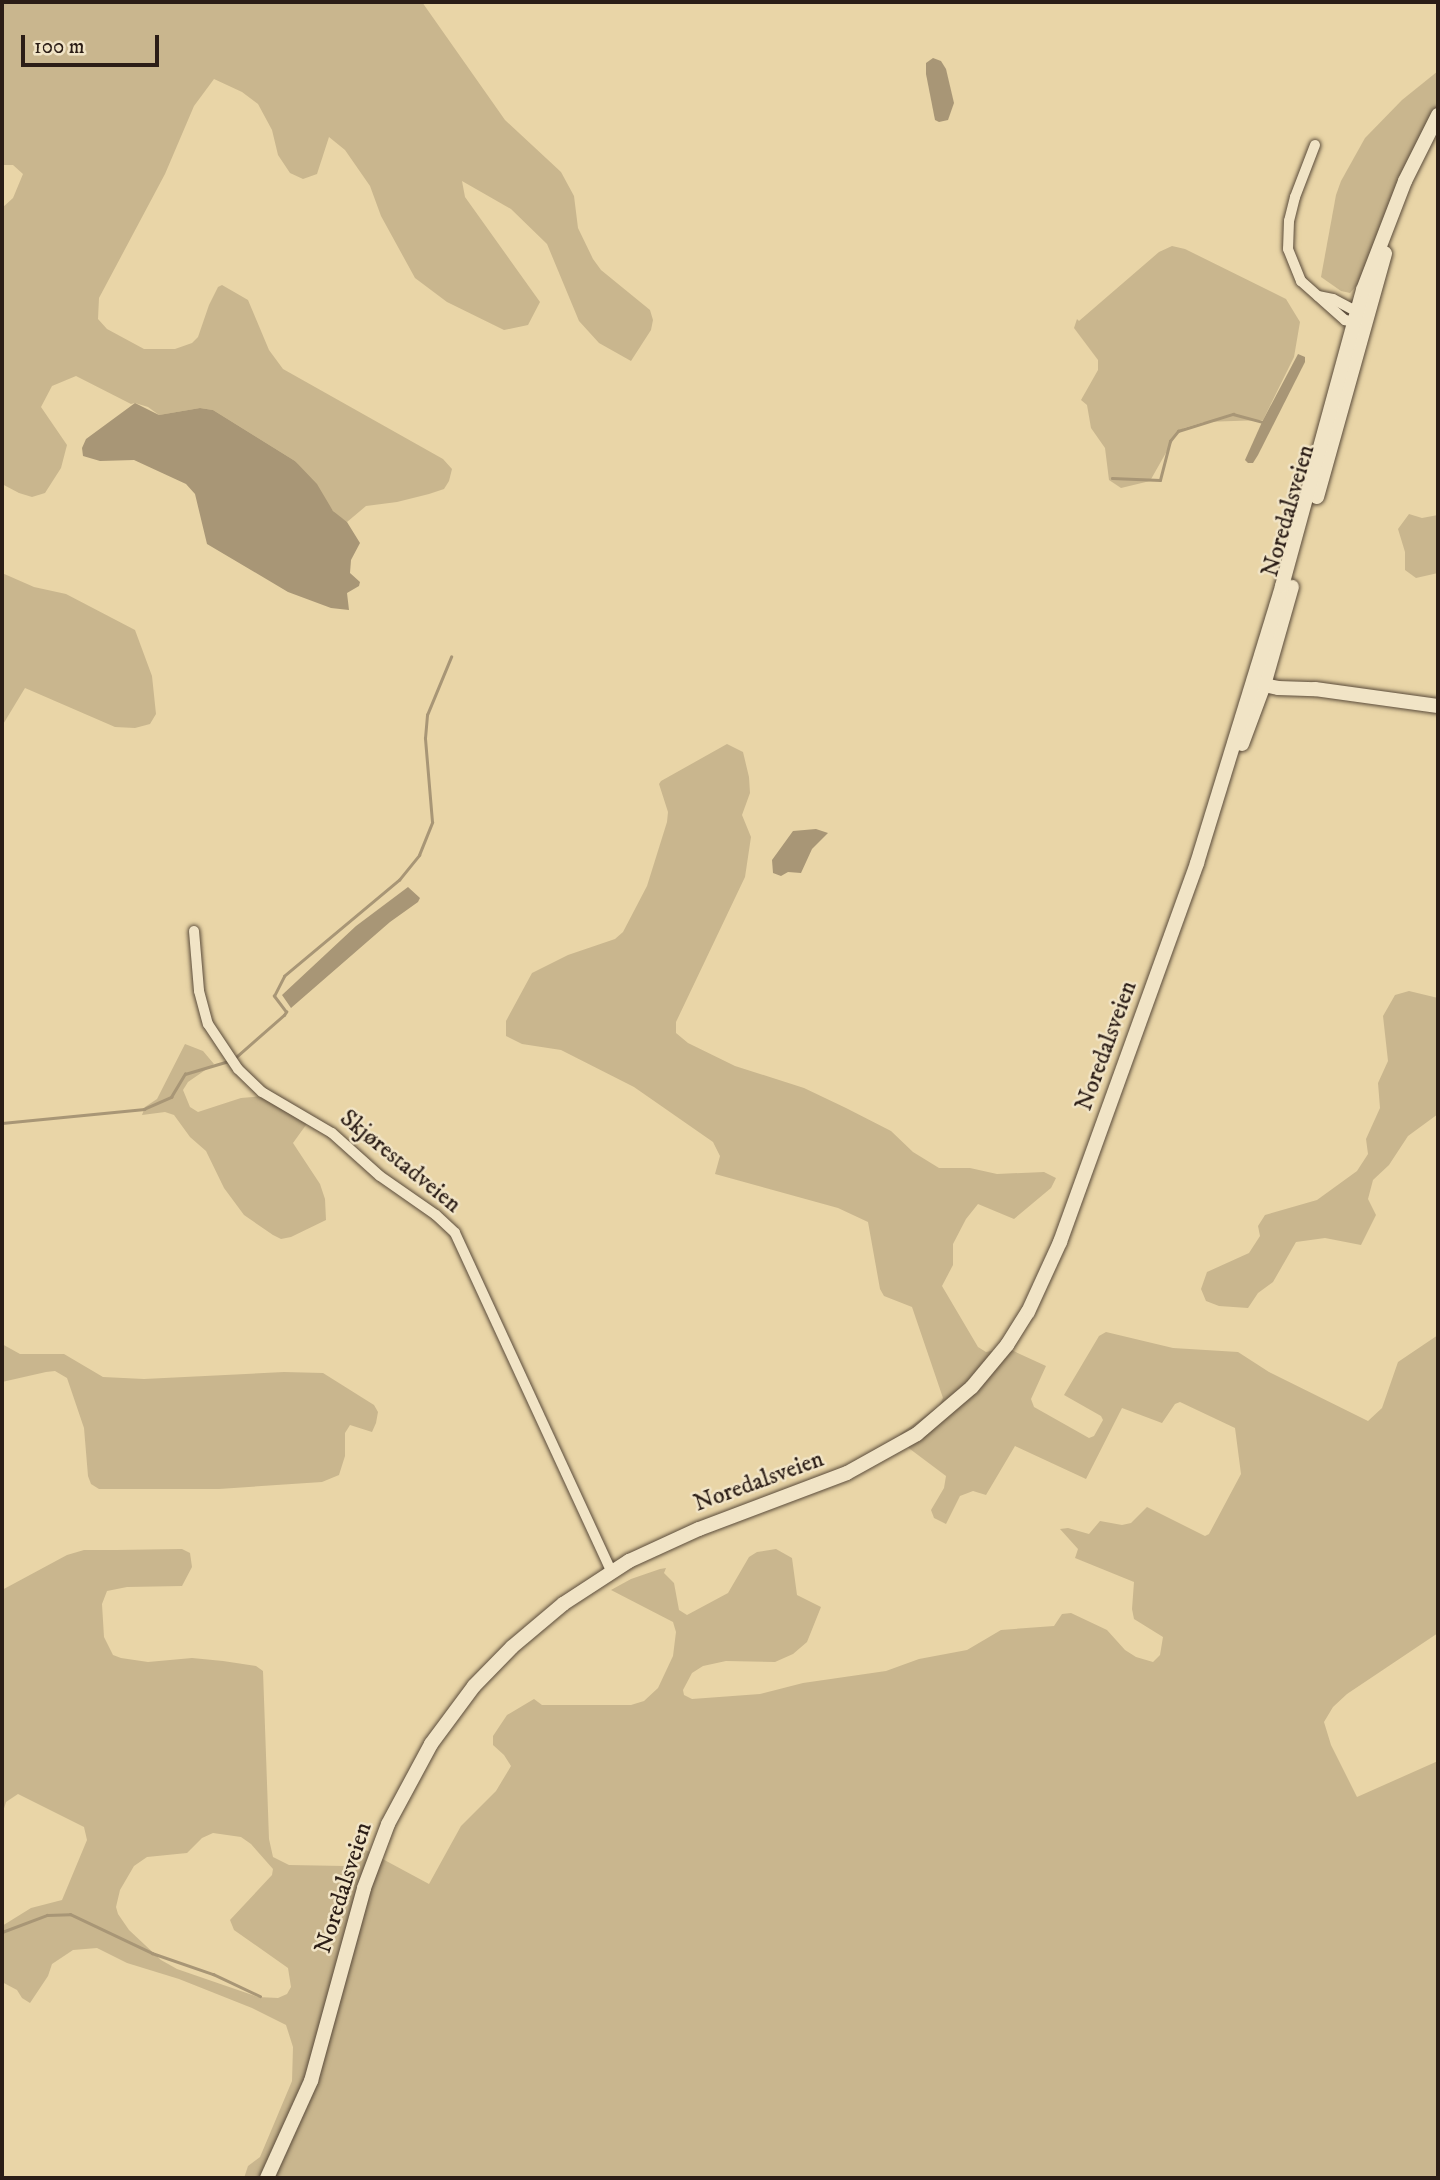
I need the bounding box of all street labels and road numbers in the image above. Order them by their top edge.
street label: Noredalsveien [1256,442,1322,580]
street label: Noredalsveien [1070,977,1144,1115]
street label: Skjørestadveien [334,1104,466,1220]
street label: Noredalsveien [690,1445,828,1519]
street label: Noredalsveien [309,1819,379,1957]

